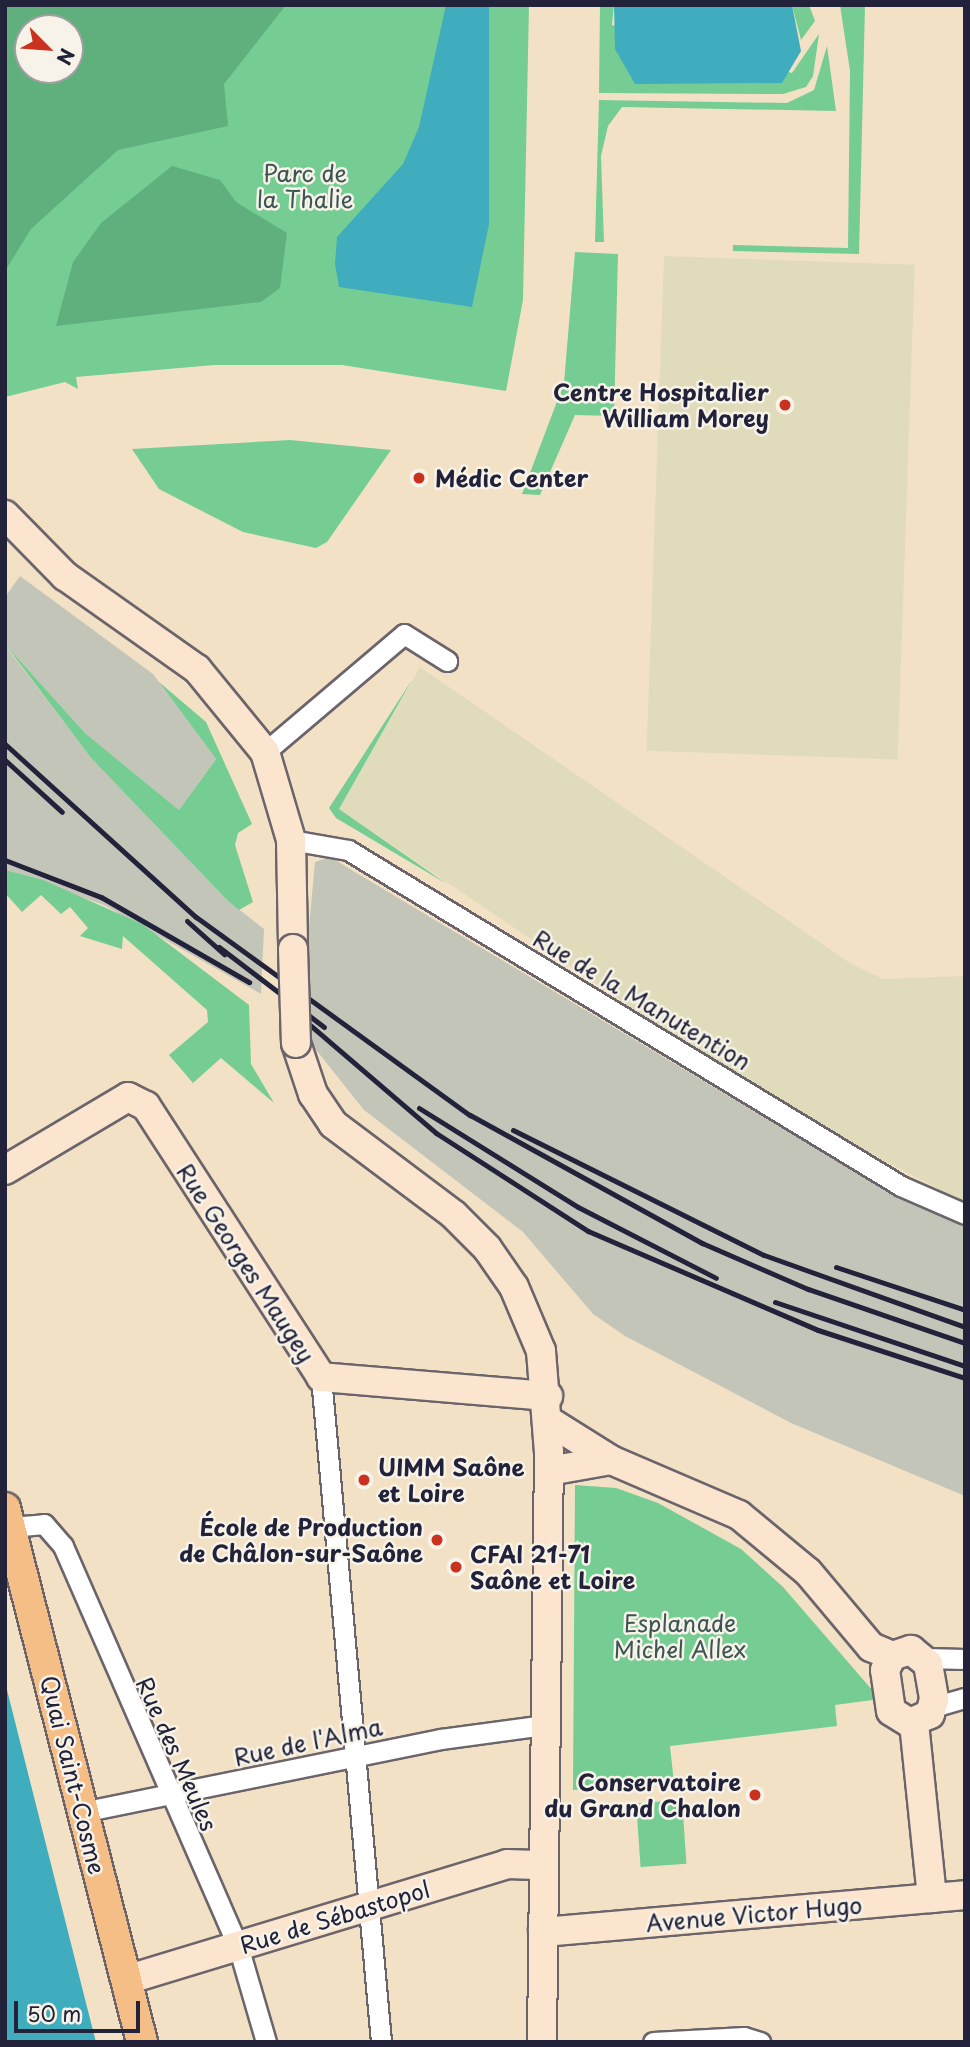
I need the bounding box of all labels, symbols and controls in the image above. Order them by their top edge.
north arrow [14,14,84,84]
text: N [50,44,82,70]
park label: Parc de la Thalie [257,159,353,213]
place label: Centre Hospitalier William Morey [553,378,769,432]
marker: Centre Hospitalier William Morey [775,395,795,415]
place label: Médic Center [435,464,589,492]
marker: Médic Center [409,468,429,488]
street label: Rue de la Manutention [527,923,757,1077]
street label: Rue Georges Maugey [171,1157,321,1369]
place label: UIMM Saône et Loire [378,1453,525,1507]
marker: UIMM Saône et Loire [356,1472,372,1488]
place label: École de Production de Châlon-sur-Saône [178,1513,423,1567]
marker: École de Production de Châlon-sur-Saône [429,1532,445,1548]
place label: CFAI 21-71 Saône et Loire [470,1540,637,1594]
marker: CFAI 21-71 Saône et Loire [448,1559,464,1575]
park label: Esplanade Michel Allex [613,1609,747,1663]
street label: Rue des Meules [130,1671,224,1837]
street label: Quai Saint-Cosme [35,1673,111,1877]
street label: Rue de l'Alma [230,1712,386,1772]
place label: Conservatoire du Grand Chalon [541,1768,741,1822]
marker: Conservatoire du Grand Chalon [747,1787,763,1803]
street label: Rue de Sébastopol [235,1874,435,1960]
street label: Avenue Victor Hugo [644,1891,864,1937]
scale bar [18,1988,144,2032]
text: 50 m [27,1997,81,2029]

